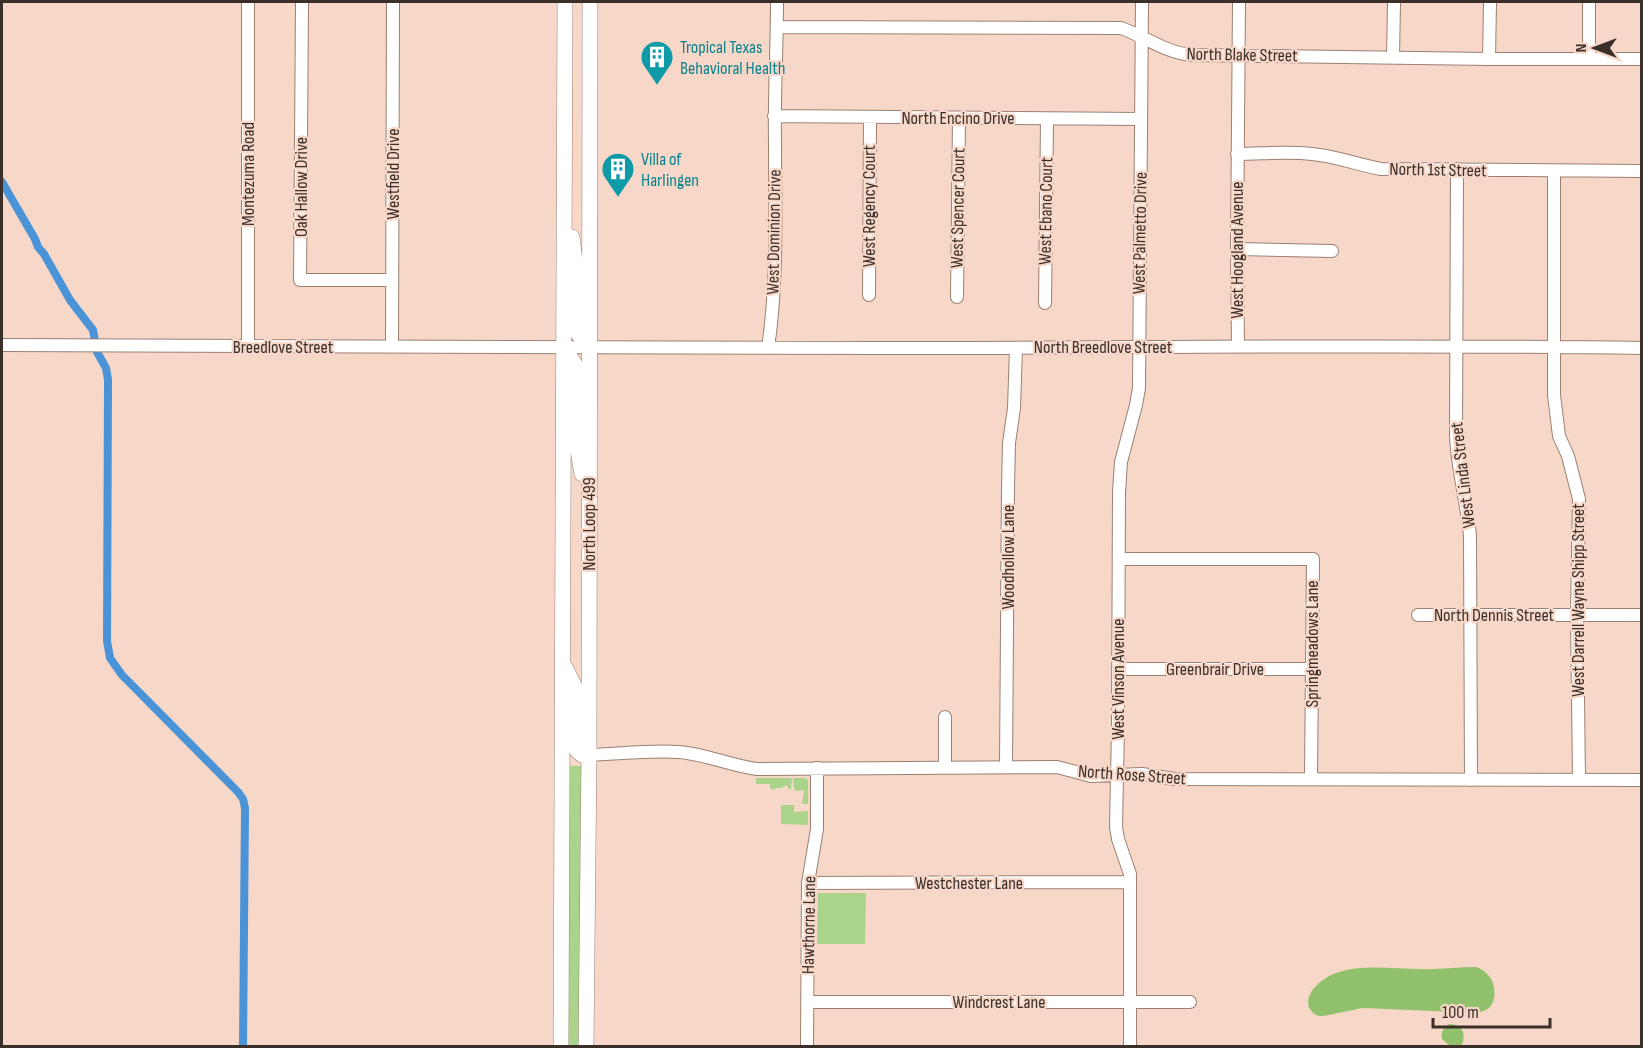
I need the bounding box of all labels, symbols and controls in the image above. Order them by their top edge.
north arrow [1565,18,1625,78]
place label: Tropical Texas Behavioral Health [680,37,785,79]
building icon: Tropical Texas Behavioral Health [639,39,675,86]
street label: North Blake Street [1186,44,1298,66]
text: N [1572,44,1591,52]
street label: North Encino Drive [901,108,1015,129]
street label: Montezuma Road [238,122,259,226]
street label: Westfield Drive [383,129,404,219]
street label: Oak Hallow Drive [291,137,312,237]
street label: West Regency Court [859,144,880,267]
street label: West Spencer Court [946,147,970,268]
place label: Villa of Harlingen [641,149,699,191]
building icon: Villa of Harlingen [600,151,636,198]
street label: West Ebano Court [1035,156,1057,265]
street label: North 1st Street [1389,159,1487,181]
street label: West Dominion Drive [762,169,786,295]
street label: West Palmetto Drive [1128,172,1152,294]
street label: West Hoogland Avenue [1227,181,1248,319]
street label: Breedlove Street [233,337,334,358]
street label: North Breedlove Street [1034,337,1173,358]
street label: West Linda Street [1446,420,1480,529]
street label: North Loop 499 [579,477,600,571]
street label: West Darrell Wayne Shipp Street [1568,503,1589,697]
street label: Woodhollow Lane [998,505,1019,609]
street label: Springmeadows Lane [1302,580,1323,708]
street label: North Dennis Street [1434,605,1555,626]
street label: West Vinson Avenue [1108,618,1129,740]
street label: Greenbrair Drive [1166,659,1264,680]
street label: North Rose Street [1077,761,1187,789]
street label: Westchester Lane [915,873,1023,894]
street label: Hawthorne Lane [798,876,820,974]
scale bar [1433,991,1550,1029]
street label: Windcrest Lane [953,992,1045,1013]
text: 100 m [1442,1002,1479,1023]

